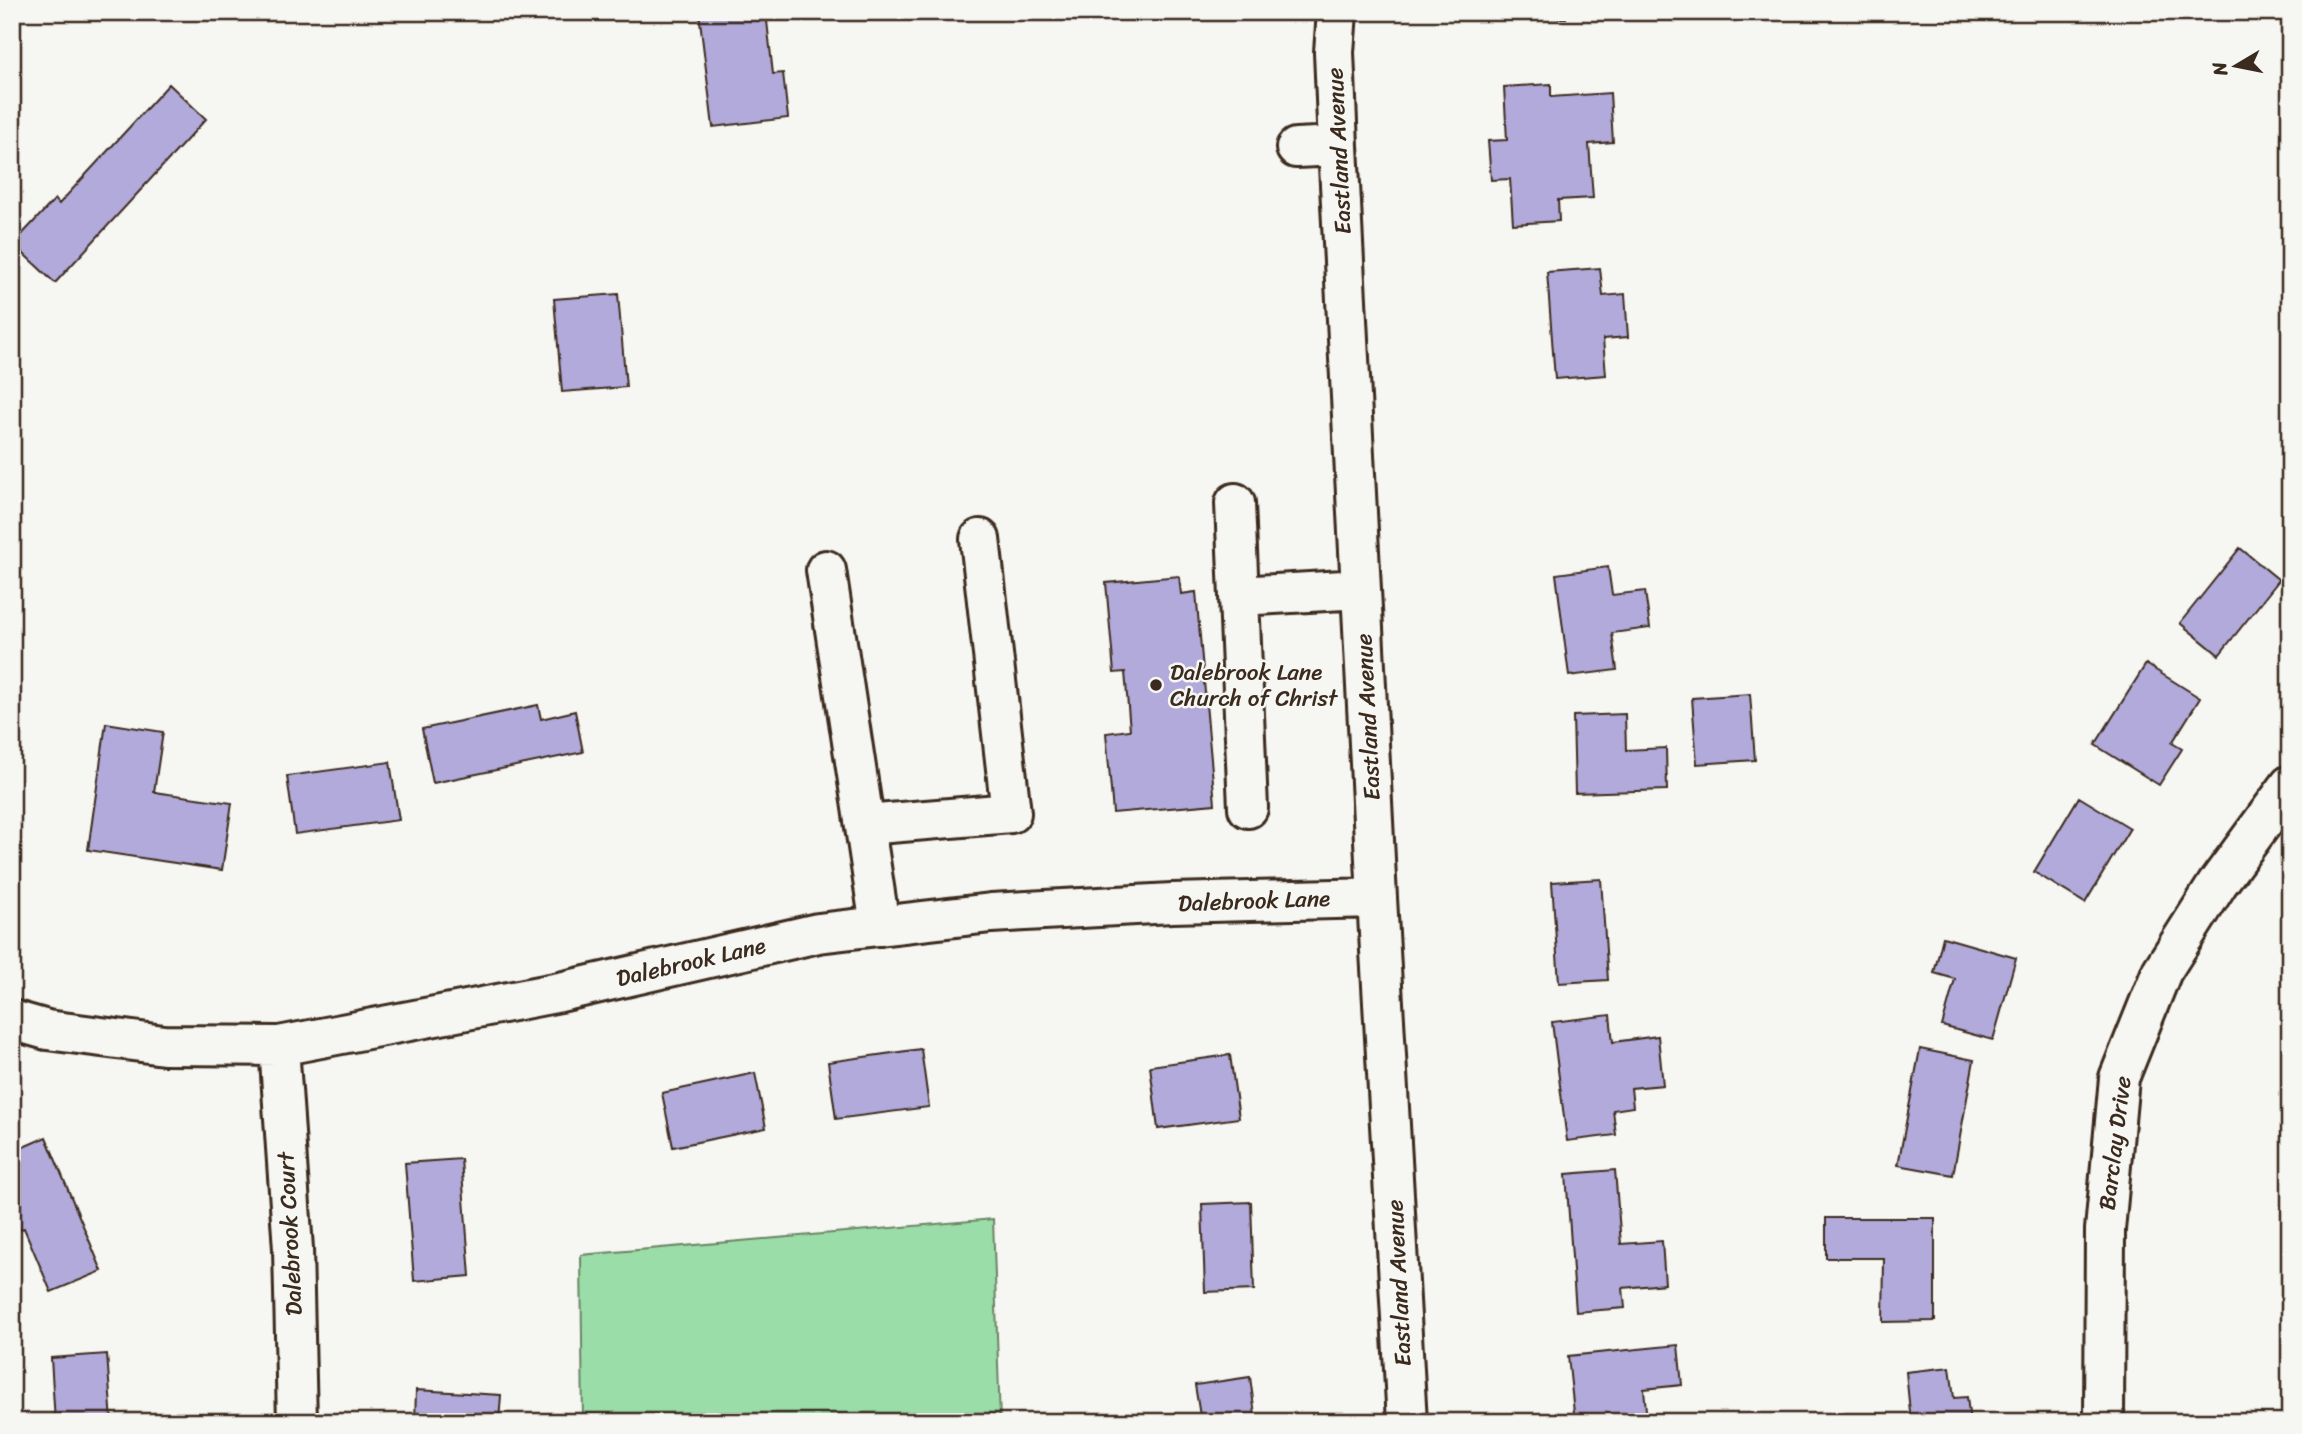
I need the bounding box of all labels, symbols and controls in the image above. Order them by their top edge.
north arrow [2200,32,2270,102]
text: N [2202,59,2237,79]
street label: Eastland Avenue [1314,66,1364,235]
street label: Eastland Avenue [1343,632,1393,801]
place label: Dalebrook Lane Church of Christ [1170,652,1339,719]
marker: Dalebrook Lane Church of Christ [1148,677,1164,693]
street label: Dalebrook Lane [1177,878,1331,924]
street label: Dalebrook Lane [612,925,770,999]
street label: Barclay Drive [2086,1073,2144,1213]
street label: Dalebrook Court [265,1149,315,1317]
street label: Eastland Avenue [1374,1198,1424,1367]

